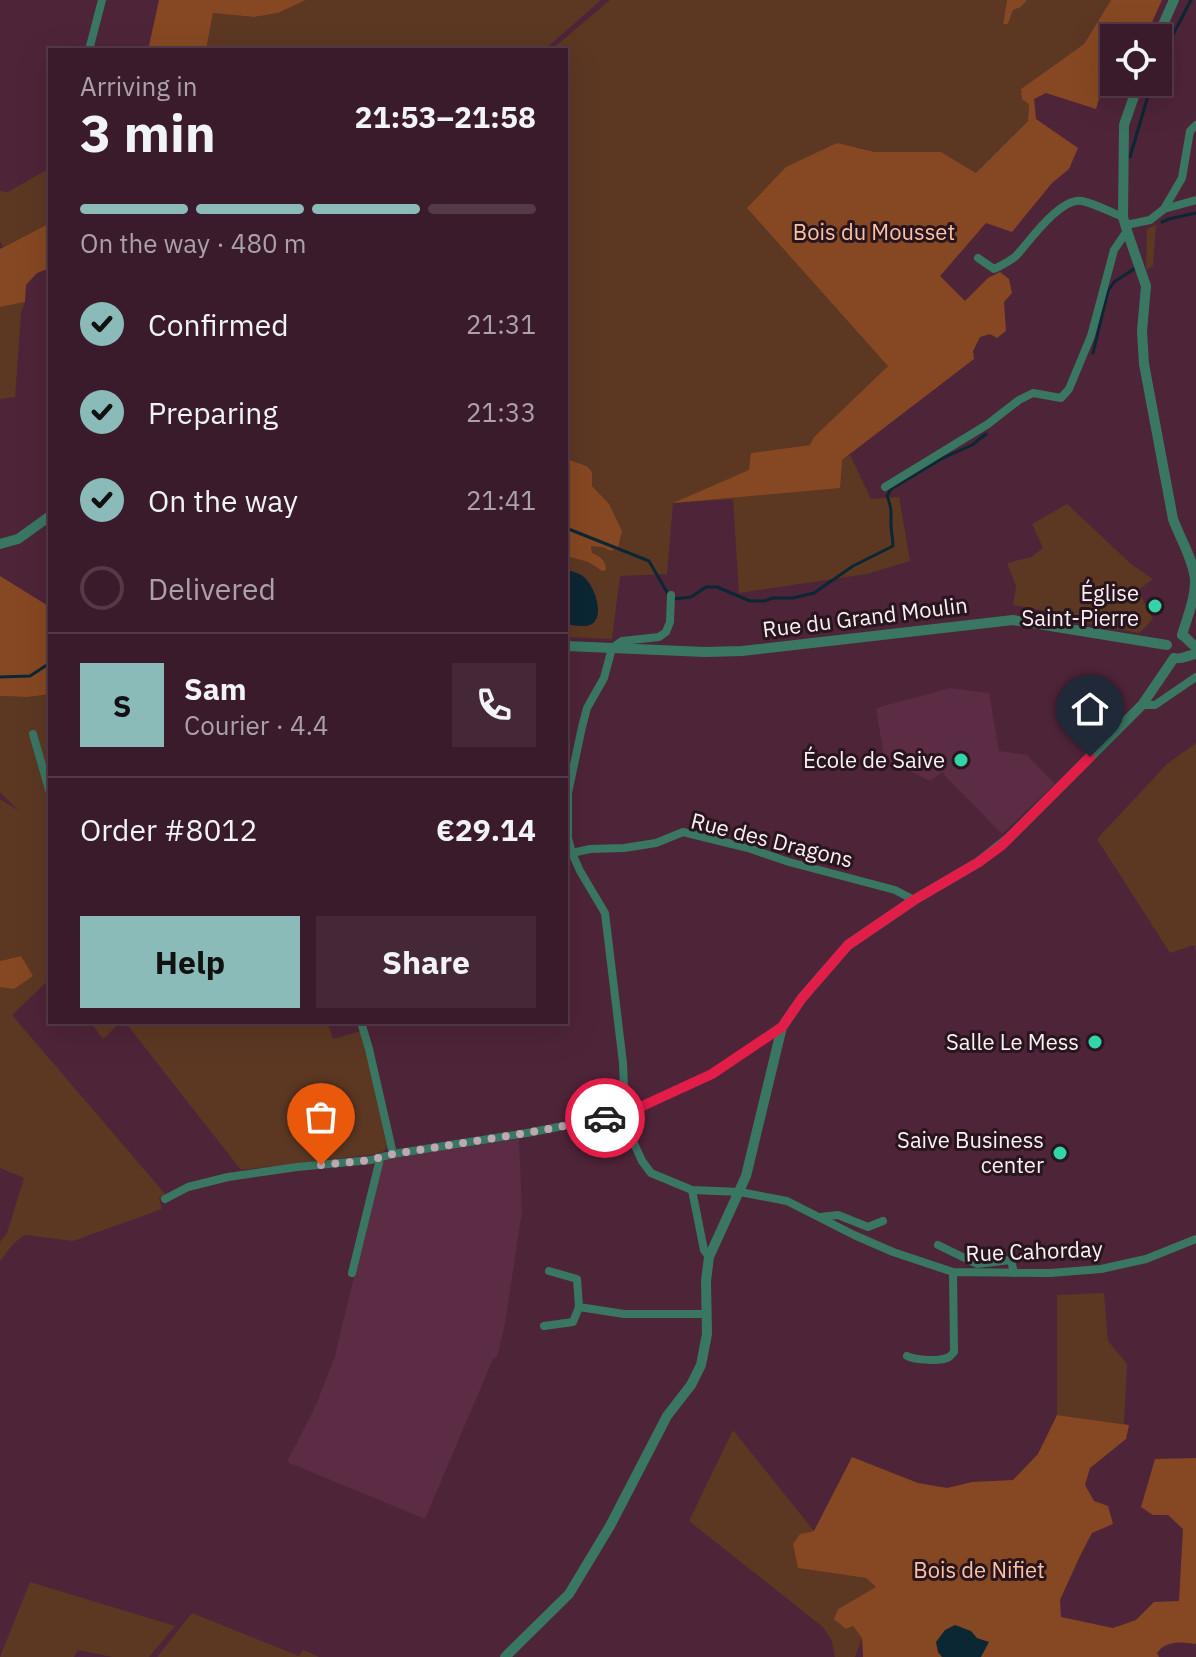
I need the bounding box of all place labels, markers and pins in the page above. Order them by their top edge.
place label: Église Saint-Pierre [1021,578,1139,632]
marker: Église Saint-Pierre [1146,597,1164,615]
pin [1056,675,1124,757]
place label: École de Saive [803,745,945,774]
marker: École de Saive [952,751,970,769]
place label: Salle Le Mess [946,1027,1079,1056]
marker: Salle Le Mess [1086,1033,1104,1051]
pin [287,1083,355,1165]
place label: Saive Business center [897,1125,1044,1179]
marker: Saive Business center [1051,1144,1069,1162]

